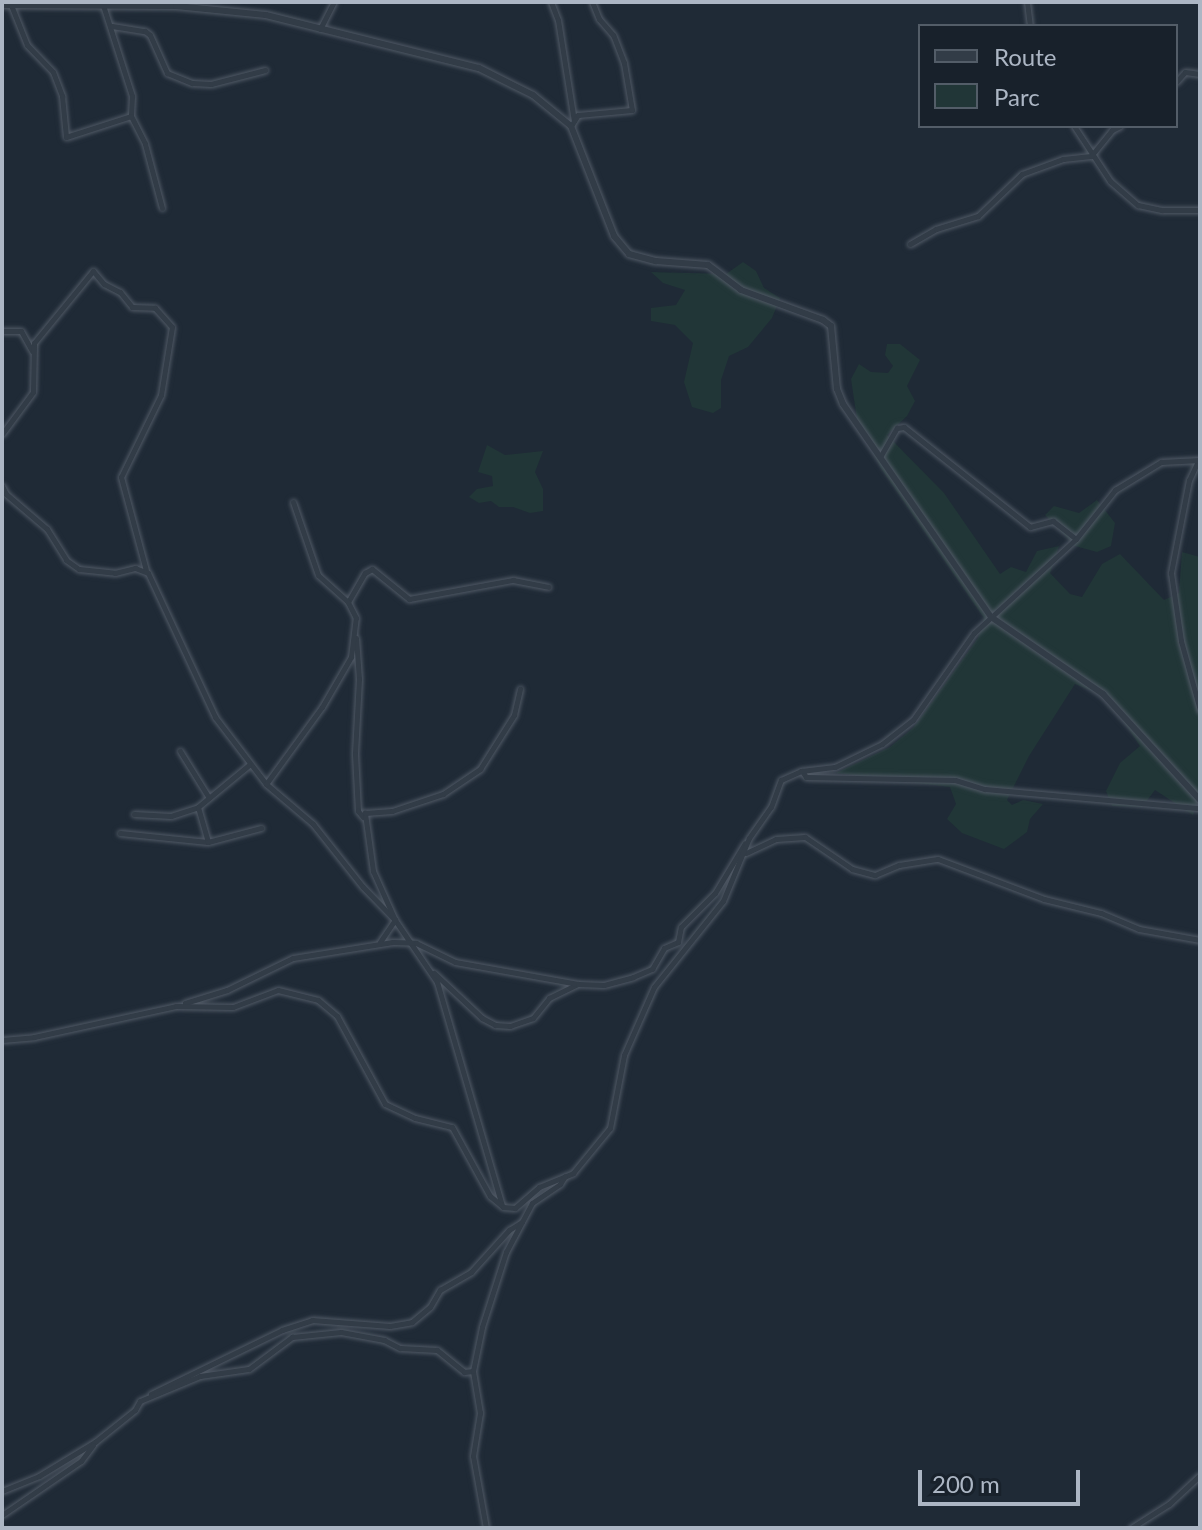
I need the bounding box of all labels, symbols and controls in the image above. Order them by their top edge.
legend [918,24,1178,128]
text: Route [994,42,1056,71]
text: Parc [994,82,1040,111]
scale bar [922,1454,1084,1504]
text: 200 m [932,1469,1000,1498]

